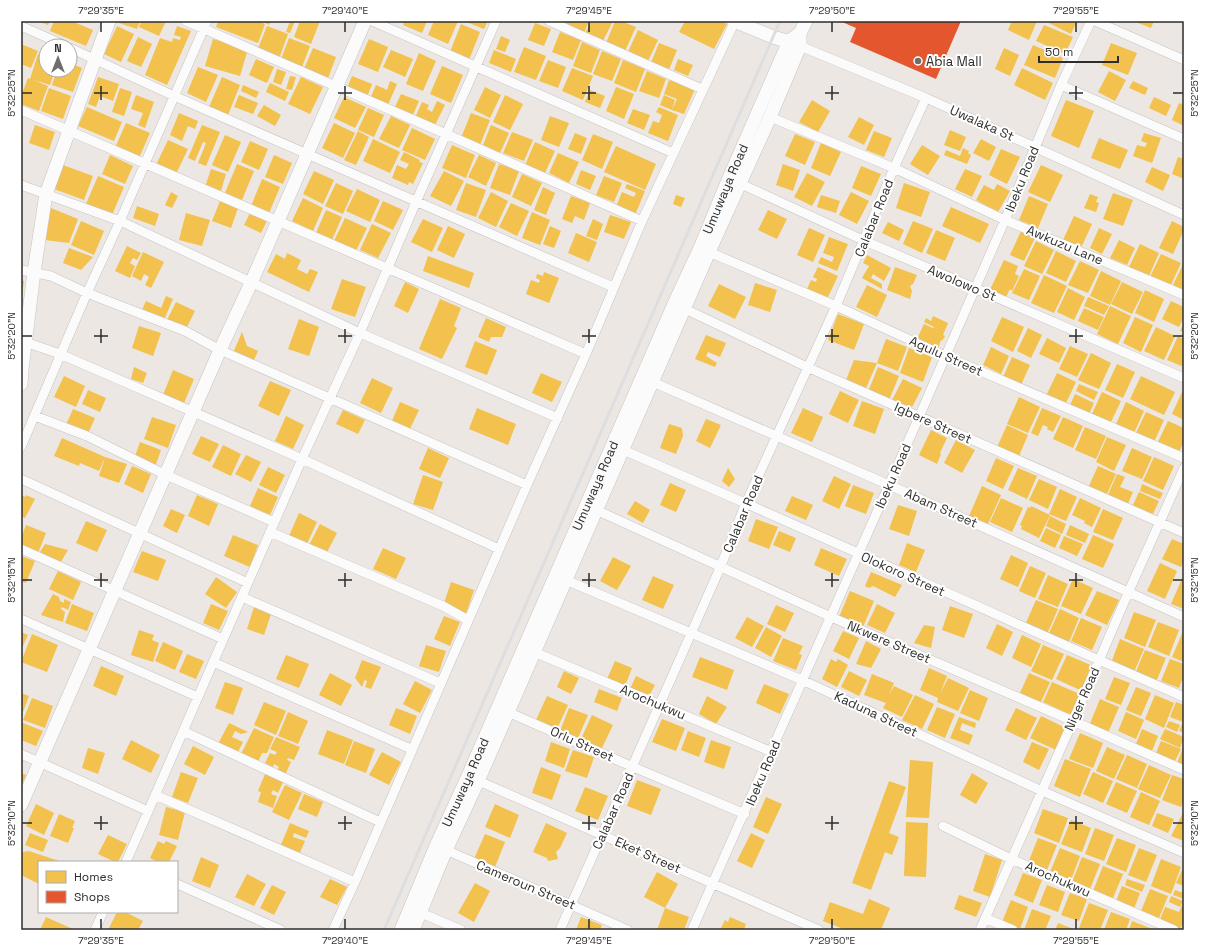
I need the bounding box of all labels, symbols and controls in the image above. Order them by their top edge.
text: 7°29'35"E [78,4,124,17]
text: 7°29'40"E [322,4,368,17]
text: 7°29'45"E [566,4,612,17]
text: 7°29'50"E [809,4,856,17]
text: 7°29'55"E [1053,4,1099,17]
north arrow [38,38,78,78]
scale bar [1039,38,1118,64]
text: N [54,41,62,55]
text: 50 m [1045,44,1073,60]
place label: Abia Mall [926,53,982,70]
marker: Abia Mall [913,56,923,66]
text: 5°32'25"N [5,69,18,117]
text: 5°32'25"N [1188,69,1201,117]
street label: Uwalaka St [947,101,1017,145]
street label: Umuwaya Road [698,141,751,236]
street label: Ibeku Road [1001,144,1043,214]
street label: Calabar Road [851,177,897,259]
street label: Awkuzu Lane [1024,221,1106,269]
street label: Awolowo St [925,261,999,305]
text: 5°32'20"N [5,312,18,360]
text: 5°32'20"N [1188,312,1201,360]
street label: Agulu Street [907,332,985,380]
street label: Igbere Street [892,398,974,448]
street label: Umuwaya Road [568,438,622,533]
street label: Ibeku Road [871,441,915,511]
street label: Calabar Road [719,473,767,555]
street label: Abam Street [902,484,980,532]
street label: Olokoro Street [858,548,948,600]
text: 5°32'15"N [5,557,18,603]
text: 5°32'15"N [1188,557,1201,603]
street label: Nkwere Street [845,617,933,667]
street label: Niger Road [1060,664,1104,734]
street label: Arochukwu [618,681,688,723]
street label: Kaduna Street [832,687,920,741]
street label: Orlu Street [548,722,616,766]
street label: Umuwaya Road [437,735,492,830]
street label: Ibeku Road [742,738,784,808]
street label: Calabar Road [588,770,638,852]
text: 5°32'10"N [5,800,18,846]
text: 5°32'10"N [1188,800,1201,846]
street label: Eket Street [612,833,684,877]
street label: Cameroun Street [474,856,578,914]
street label: Arochukwu [1023,857,1093,901]
legend [38,861,178,913]
text: Homes [74,869,113,885]
text: Shops [74,889,110,905]
text: 7°29'35"E [78,934,124,947]
text: 7°29'40"E [322,934,368,947]
text: 7°29'45"E [566,934,612,947]
text: 7°29'50"E [809,934,856,947]
text: 7°29'55"E [1053,934,1099,947]

